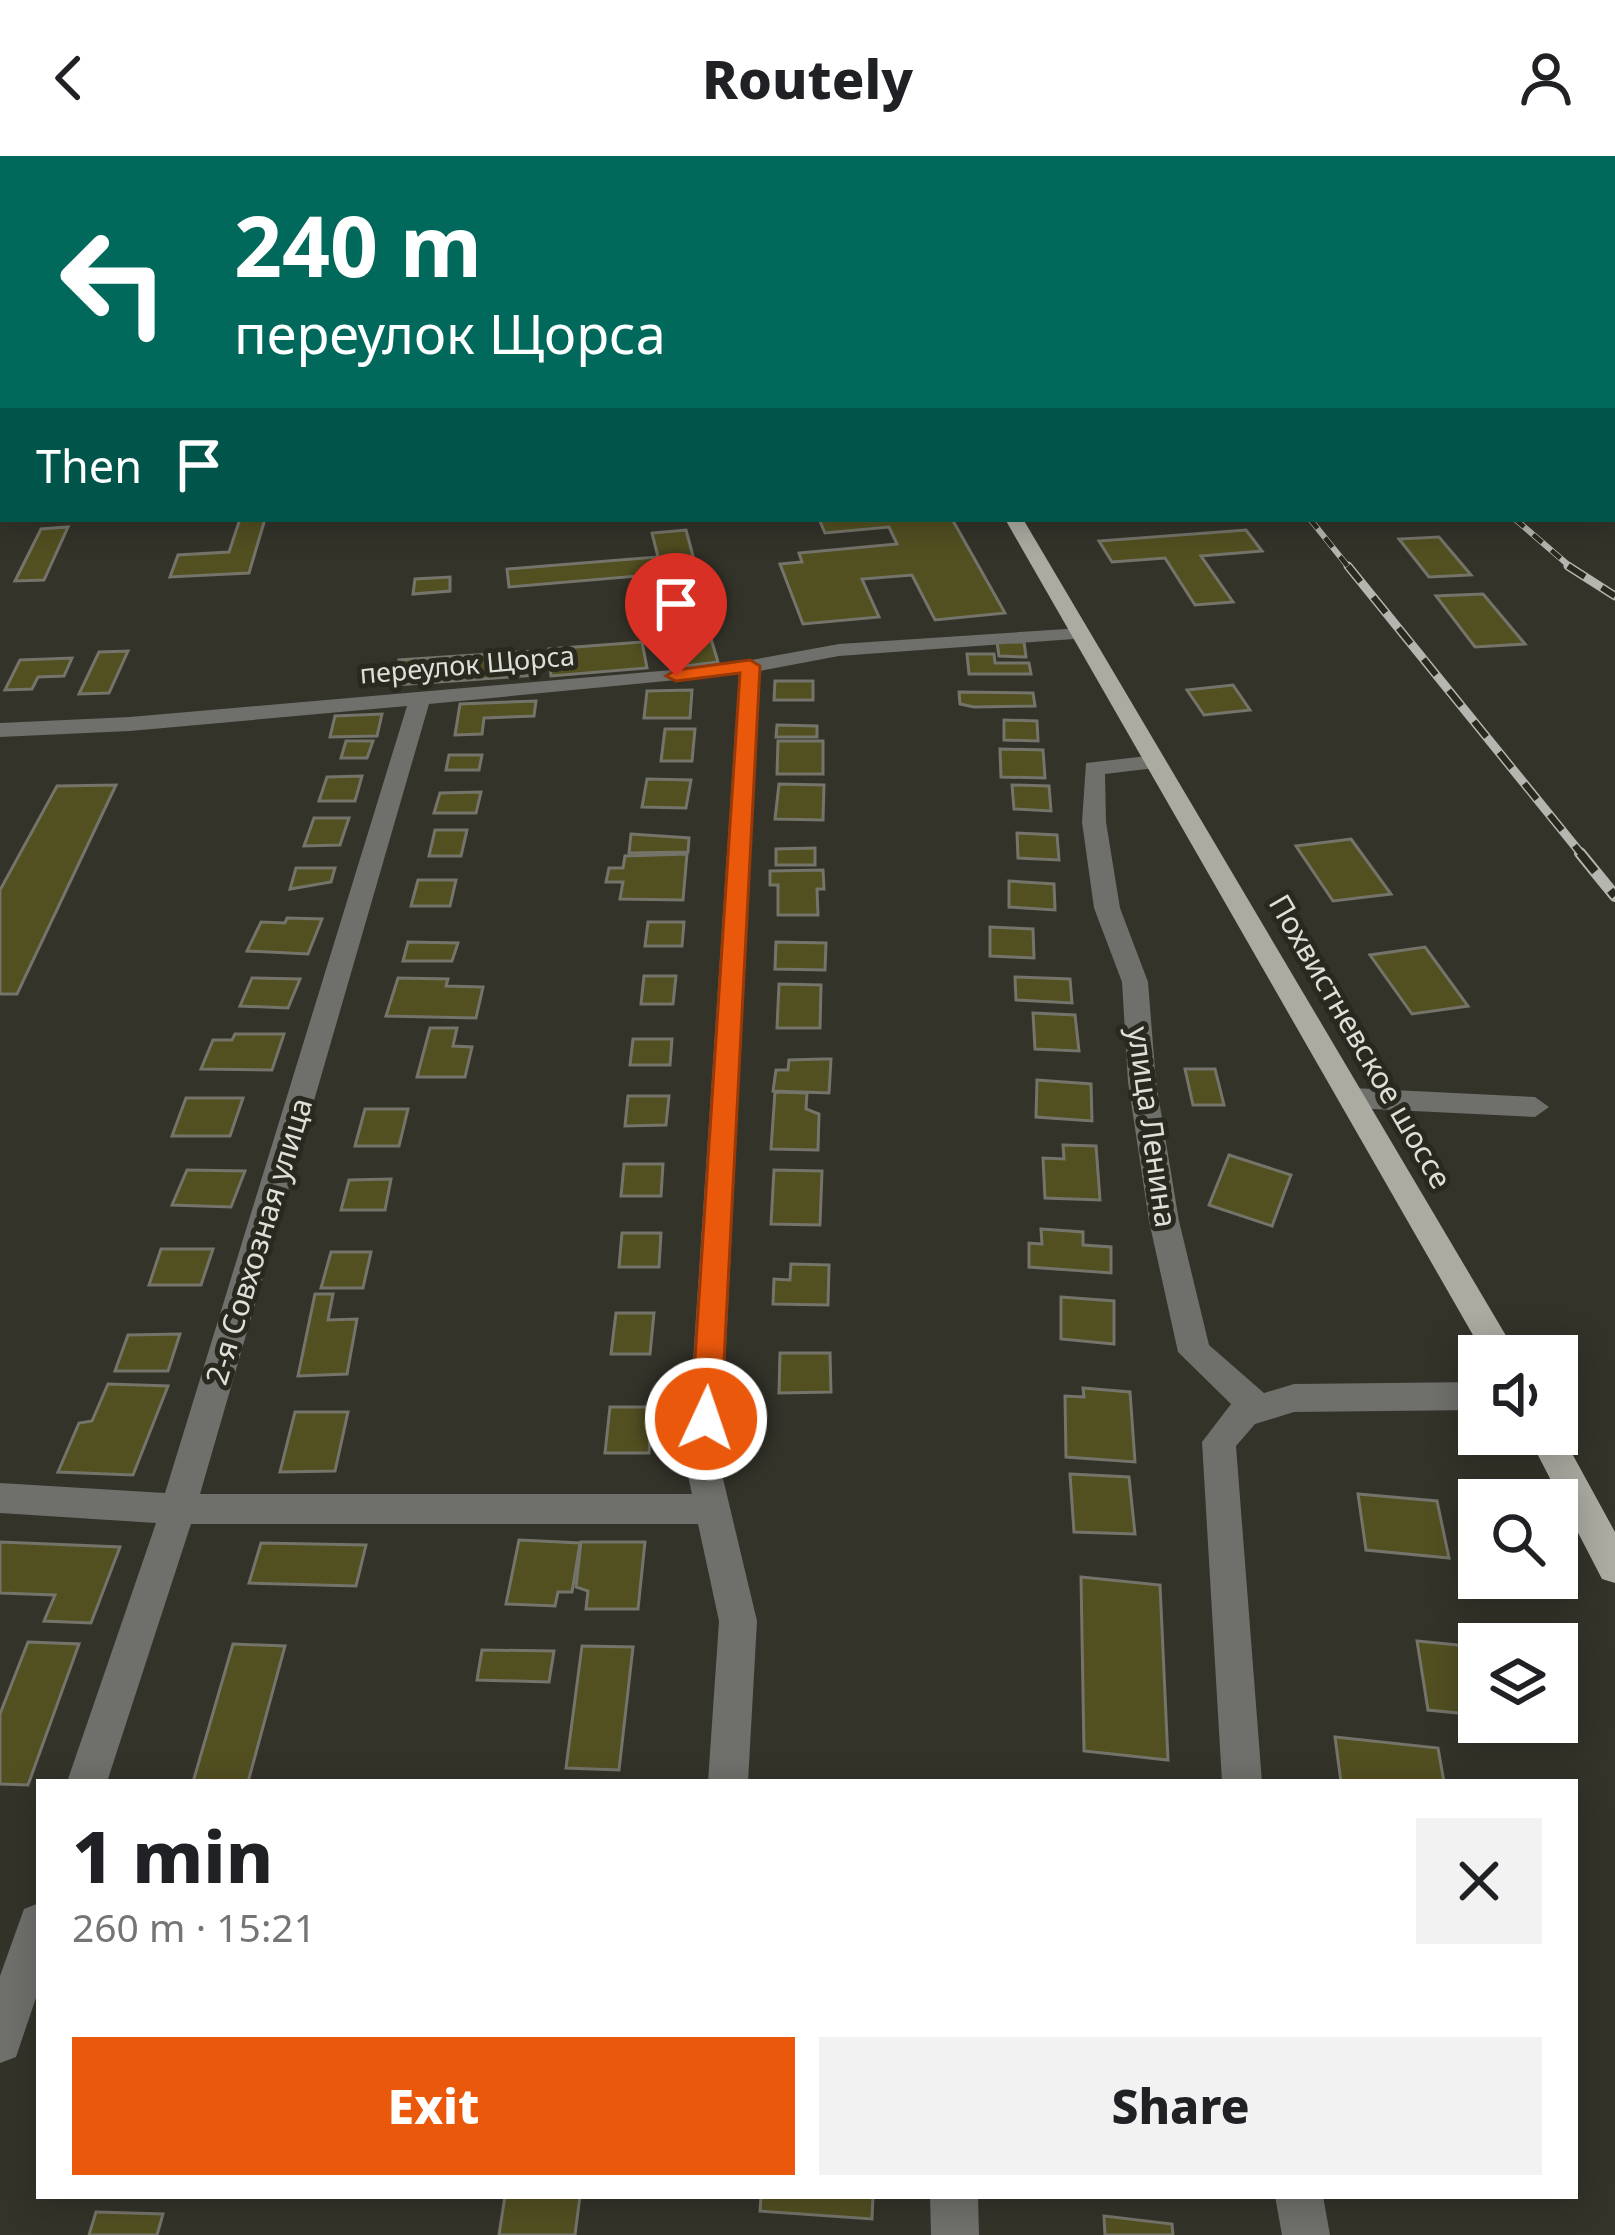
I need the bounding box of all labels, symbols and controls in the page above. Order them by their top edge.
text: Routely [702,41,913,115]
icon: back [36,45,102,111]
icon: person [1513,45,1579,111]
text: 240 m [234,187,482,302]
icon: left [36,204,192,360]
text: переулок Щорса [234,296,666,370]
icon: arrive [166,432,232,498]
text: Then [36,435,142,496]
pin [625,553,727,676]
icon: arrive [643,571,709,637]
street label: переулок Щорса [358,636,576,692]
street label: Похвистневское шоссе [1260,887,1462,1195]
street label: улица Ленина [1119,1024,1187,1230]
street label: 2-я Совхозная улица [195,1093,321,1389]
map controls [1458,1335,1578,1743]
button: sound [1458,1335,1578,1455]
position arrow [643,1356,769,1482]
button: search [1458,1479,1578,1599]
button: layers [1458,1623,1578,1743]
text: 1 min [72,1806,273,1904]
button: close [1416,1818,1542,1944]
text: 260 m · 15:21 [72,1900,316,1953]
button: Exit [72,2037,795,2175]
button: Share [819,2037,1542,2175]

